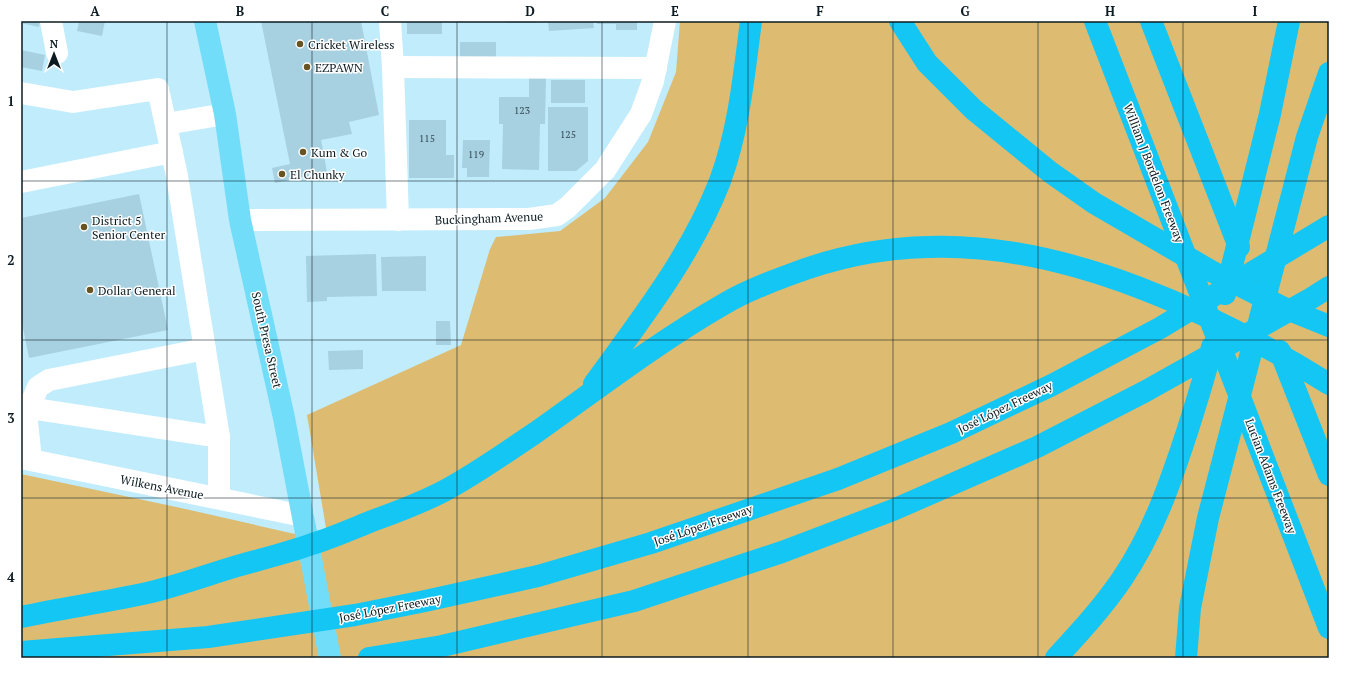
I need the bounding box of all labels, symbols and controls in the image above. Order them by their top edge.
text: A [90,2,100,20]
text: B [236,2,244,20]
text: C [381,2,389,20]
text: D [525,2,535,20]
text: E [671,2,679,20]
text: F [816,2,824,20]
text: G [960,2,970,20]
text: H [1105,2,1115,20]
text: I [1253,2,1258,20]
north arrow [34,34,74,74]
text: N [50,37,59,51]
place label: Cricket Wireless [308,37,395,52]
marker: Cricket Wireless [295,39,305,49]
place label: EZPAWN [315,60,363,75]
marker: EZPAWN [302,62,312,72]
text: 1 [7,92,15,110]
street label: William J Bordelon Freeway [1121,101,1188,245]
house number: 123 [514,104,530,117]
house number: 125 [560,128,576,141]
house number: 115 [419,132,435,145]
place label: Kum & Go [311,145,368,160]
marker: Kum & Go [298,147,308,157]
house number: 119 [468,148,484,161]
place label: El Chunky [290,167,345,182]
marker: El Chunky [277,169,287,179]
street label: Buckingham Avenue [434,209,544,227]
place label: District 5 Senior Center [92,213,165,242]
marker: District 5 Senior Center [79,222,89,232]
text: 2 [7,251,15,269]
place label: Dollar General [98,283,176,298]
marker: Dollar General [85,285,95,295]
street label: South Presa Street [249,290,285,390]
street label: José López Freeway [955,377,1056,436]
text: 3 [7,409,15,427]
street label: Lucian Adams Freeway [1242,416,1300,537]
street label: Wilkens Avenue [119,472,205,502]
street label: José López Freeway [652,501,755,549]
text: 4 [7,568,15,586]
street label: José López Freeway [338,591,443,625]

